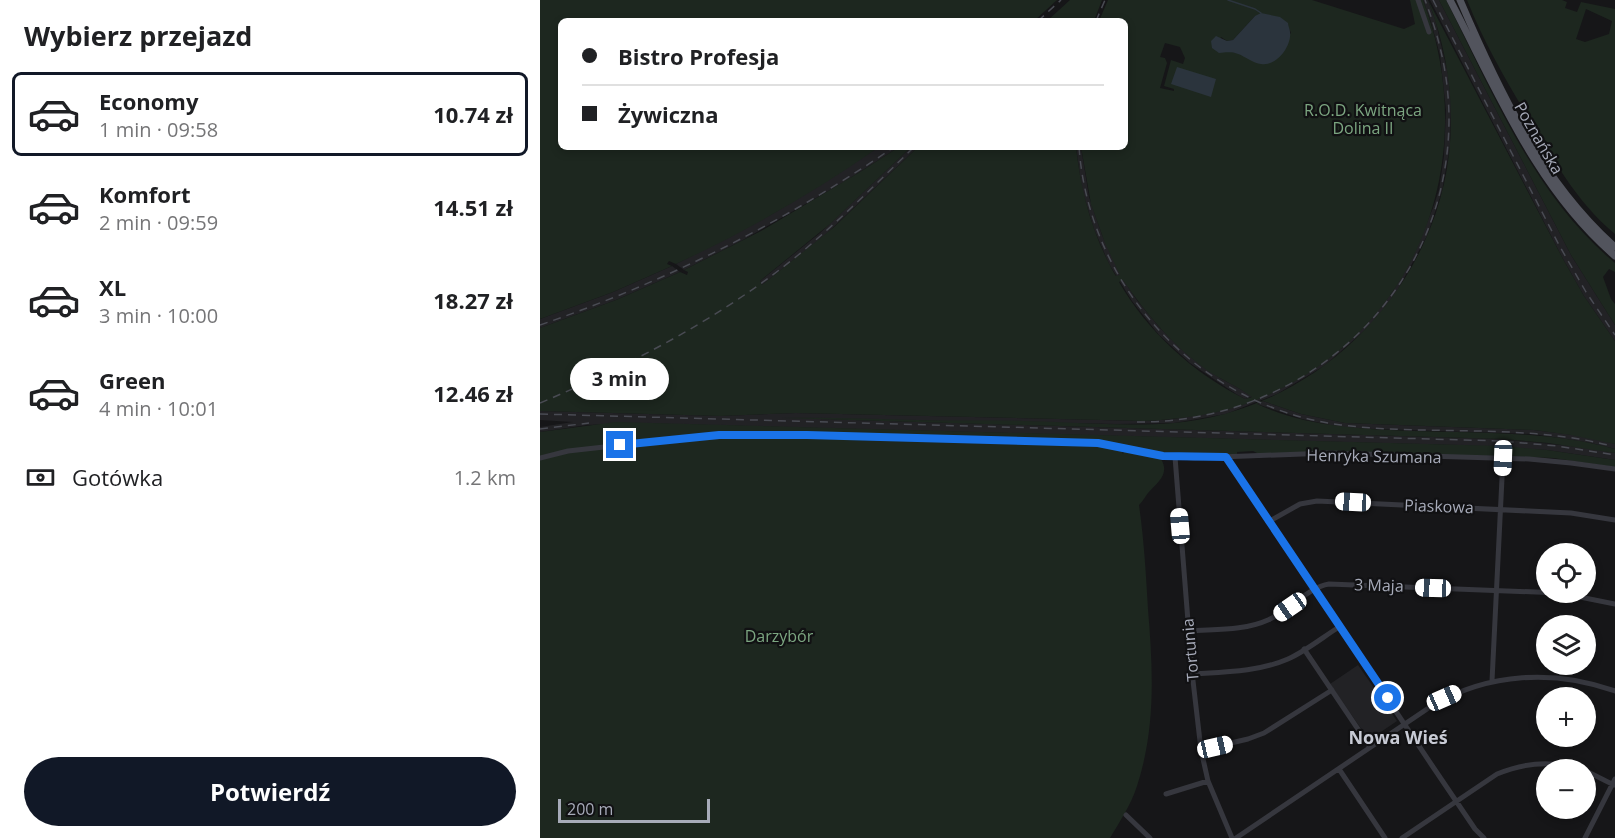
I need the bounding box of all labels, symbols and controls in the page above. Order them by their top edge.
text: Wybierz przejazd [24,17,252,54]
text: Bistro Profesja [618,41,779,71]
text: Economy [99,86,198,116]
icon: car [27,87,81,141]
street label: Poznańska [1509,98,1569,178]
text: 10.74 zł [433,99,513,129]
text: Żywiczna [618,99,719,129]
park label: R.O.D. Kwitnąca Dolina II [1304,99,1422,139]
text: 1 min · 09:58 [99,116,218,143]
text: Komfort [99,179,191,209]
icon: car [27,180,81,234]
text: 14.51 zł [433,192,513,222]
text: 2 min · 09:59 [99,209,218,236]
text: XL [99,272,126,302]
icon: car [27,273,81,327]
text: 18.27 zł [433,285,513,315]
text: 3 min · 10:00 [99,302,218,329]
callout: 3 min [571,358,670,400]
text: Green [99,365,165,395]
text: 3 min [592,365,647,392]
icon: car [27,366,81,420]
text: 12.46 zł [433,378,513,408]
text: 4 min · 10:01 [99,395,218,422]
route end [606,431,633,458]
car [1493,440,1513,476]
street label: Henryka Szumana [1306,444,1442,468]
icon: cash [24,461,57,494]
text: Gotówka [72,462,163,492]
text: 1.2 km [454,464,516,491]
car [1335,492,1371,512]
street label: Piaskowa [1404,494,1474,518]
car [1169,507,1191,545]
map controls [1536,543,1596,819]
button: locate [1536,543,1596,603]
street label: 3 Maja [1354,573,1404,597]
car [1415,578,1451,598]
car [1270,589,1310,625]
button: layers [1536,615,1596,675]
street label: Tortunia [1176,618,1204,682]
park label: Darzybór [745,625,814,647]
car [1424,682,1464,714]
route start [1374,684,1401,711]
button: + [1536,687,1596,747]
district label: Nowa Wieś [1348,725,1448,749]
car [1195,734,1235,760]
button: Potwierdź [24,757,516,826]
button: − [1536,759,1596,819]
scale bar [558,796,710,824]
text: 200 m [567,798,613,820]

